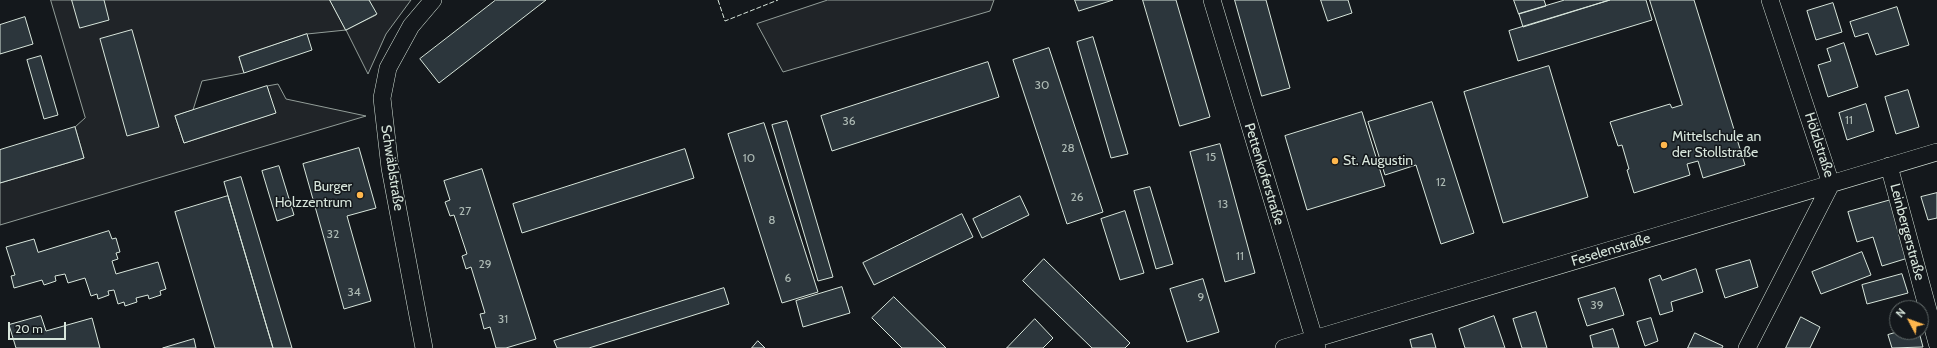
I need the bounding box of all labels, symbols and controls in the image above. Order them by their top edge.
house number: 30 [1035,78,1049,92]
street label: Hölzlstraße [1801,110,1837,180]
house number: 11 [1845,113,1853,127]
house number: 36 [842,114,856,128]
street label: Pettenkoferstraße [1241,121,1287,227]
street label: Schwäblstraße [377,124,407,212]
place label: Mittelschule an der Stollstraße [1672,129,1761,162]
marker: Mittelschule an der Stollstraße [1659,140,1669,150]
house number: 28 [1061,141,1075,155]
house number: 15 [1206,150,1216,164]
house number: 10 [743,151,755,165]
place label: St. Augustin [1343,153,1413,169]
marker: St. Augustin [1330,156,1340,166]
house number: 12 [1436,175,1446,189]
place label: Burger Holzzentrum [275,179,352,212]
street label: Leinbergerstraße [1886,182,1928,282]
marker: Burger Holzzentrum [355,190,365,200]
house number: 26 [1070,190,1084,204]
house number: 13 [1218,197,1228,211]
house number: 27 [459,204,471,218]
house number: 8 [768,213,776,227]
house number: 32 [327,227,339,241]
street label: Feselenstraße [1569,230,1653,270]
house number: 11 [1236,249,1244,263]
house number: 29 [478,257,492,271]
house number: 6 [785,271,791,285]
house number: 34 [347,285,361,299]
house number: 9 [1198,290,1204,304]
house number: 39 [1590,298,1604,312]
north arrow [1889,300,1929,340]
text: N [1893,305,1909,320]
house number: 31 [498,312,508,326]
scale bar [10,314,68,340]
text: 20 m [15,321,43,336]

